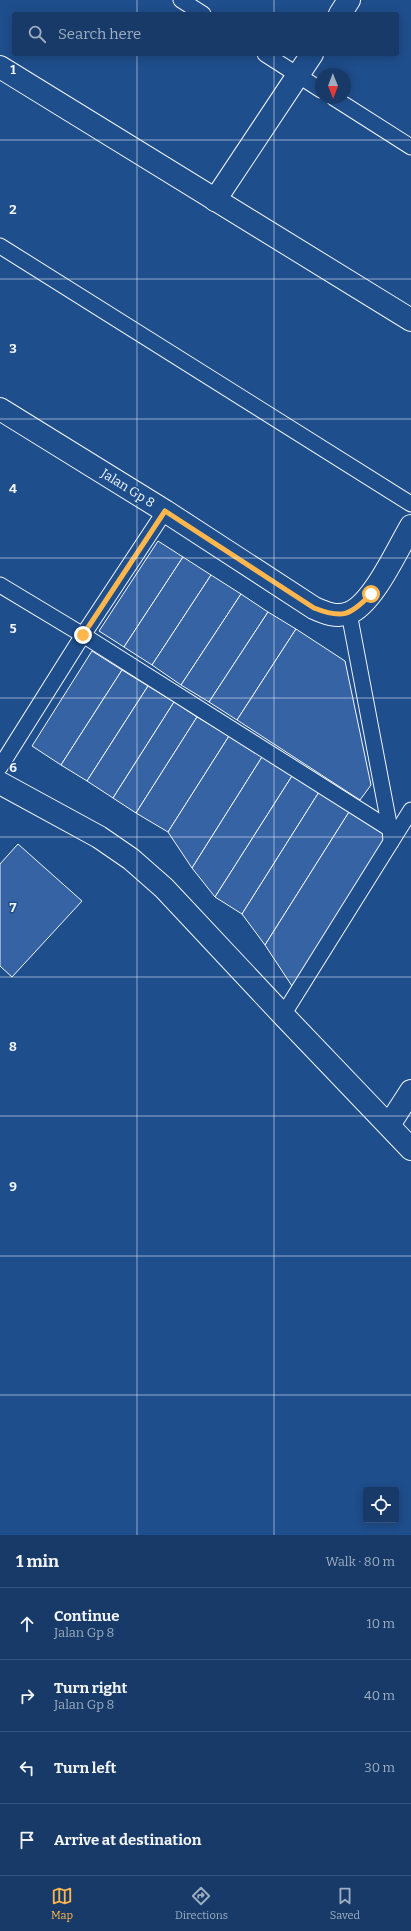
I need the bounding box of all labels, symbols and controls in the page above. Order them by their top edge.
search box [12,12,399,56]
icon: search [26,23,48,45]
text: Search here [58,25,141,43]
text: 1 [10,62,16,77]
north arrow [315,68,351,104]
text: 2 [9,202,17,217]
text: 3 [9,341,17,356]
street label: Jalan Gp 8 [98,465,158,510]
text: 4 [9,481,17,496]
route start [362,585,380,603]
text: 5 [9,621,17,636]
route end [74,626,92,644]
text: 6 [9,760,17,775]
text: 7 [10,900,17,915]
text: 8 [9,1039,17,1054]
text: 9 [9,1179,17,1194]
map controls [363,1487,399,1523]
button: locate [363,1487,399,1523]
text: 1 min [16,1551,59,1572]
text: Walk · 80 m [325,1554,395,1569]
text: Continue [54,1607,120,1625]
icon: ahead [16,1613,38,1635]
text: 10 m [366,1616,395,1631]
text: Jalan Gp 8 [54,1625,114,1640]
text: Turn right [54,1679,127,1697]
icon: right [16,1685,38,1707]
text: 40 m [364,1688,395,1703]
text: Jalan Gp 8 [54,1697,114,1712]
icon: left [16,1757,38,1779]
text: Turn left [54,1759,116,1777]
text: 30 m [364,1760,395,1775]
icon: arrive [16,1829,38,1851]
text: Arrive at destination [54,1831,201,1849]
tab: Map [51,1885,73,1922]
tab: Directions [175,1885,228,1922]
tab: Saved [330,1885,360,1922]

